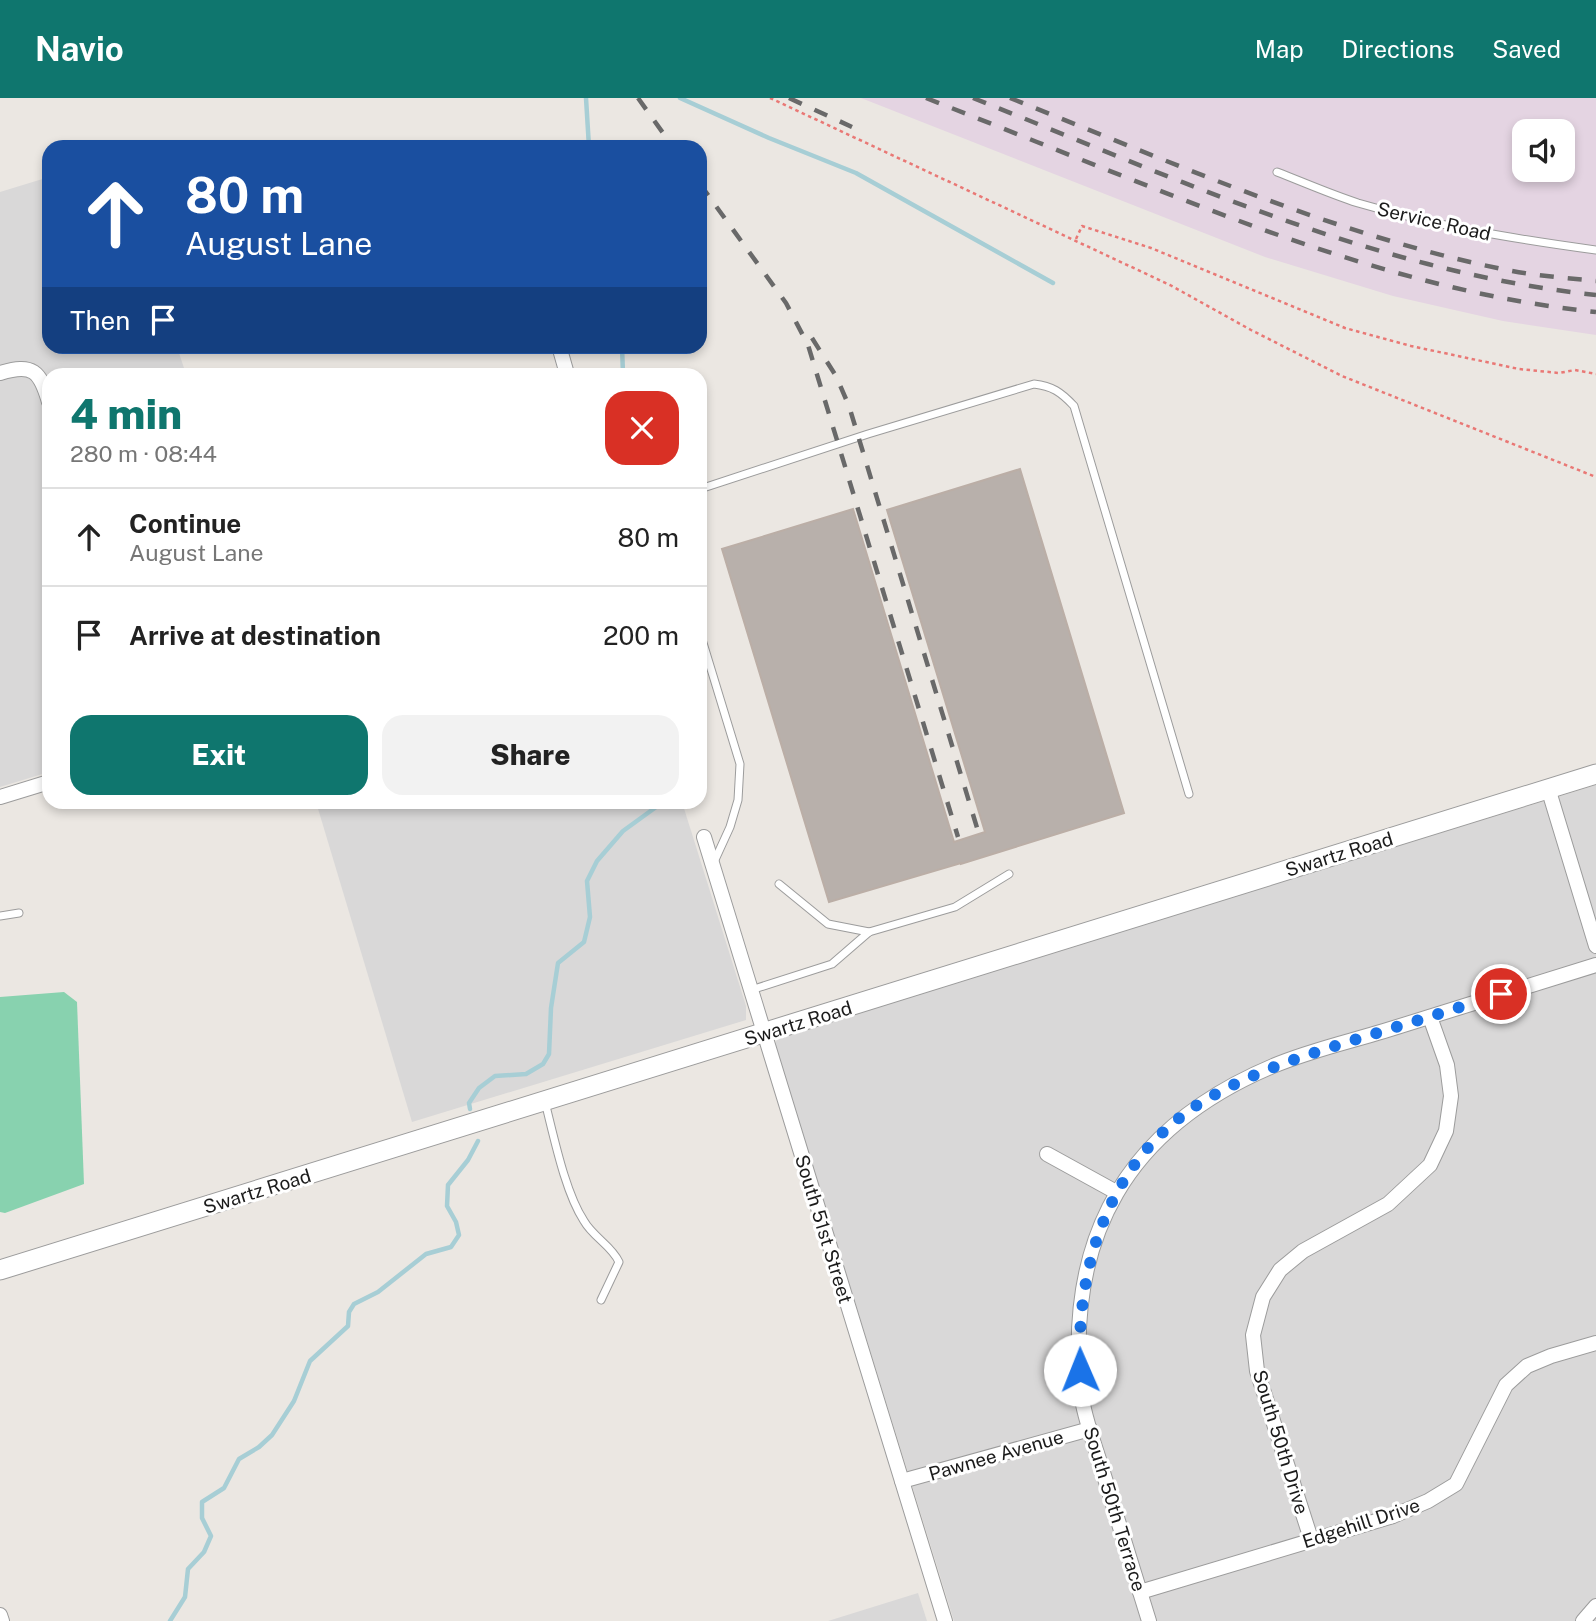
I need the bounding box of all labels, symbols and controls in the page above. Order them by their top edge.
text: Navio [35,30,124,68]
text: Map [1255,35,1304,63]
text: Directions [1342,35,1454,63]
text: Saved [1492,35,1561,63]
map controls [1512,119,1575,182]
button: sound [1512,119,1575,182]
text: 80 m [185,166,304,224]
icon: ahead [70,168,161,259]
street label: Service Road [1375,197,1493,245]
text: August Lane [185,225,372,262]
icon: arrive [144,301,182,339]
text: Then [70,305,130,336]
text: 4 min [70,389,182,438]
button: close [605,391,679,465]
text: 280 m · 08:44 [70,440,217,467]
text: Continue [129,508,241,539]
icon: ahead [70,518,108,556]
text: 80 m [618,522,679,553]
text: August Lane [129,539,264,566]
icon: arrive [70,616,108,654]
text: Arrive at destination [129,620,381,651]
text: 200 m [603,620,679,651]
button: Exit [70,715,368,795]
button: Share [382,715,679,795]
street label: Swartz Road [1283,827,1395,881]
pin [1471,964,1531,1024]
icon: arrive [1482,975,1520,1013]
street label: Swartz Road [742,996,854,1050]
street label: South 51st Street [791,1152,857,1306]
street label: Swartz Road [201,1164,313,1218]
position arrow [1043,1333,1117,1407]
street label: South 50th Drive [1249,1367,1313,1517]
street label: South 50th Terrace [1079,1424,1151,1594]
street label: Pawnee Avenue [926,1425,1066,1485]
street label: Edgehill Drive [1299,1494,1423,1552]

